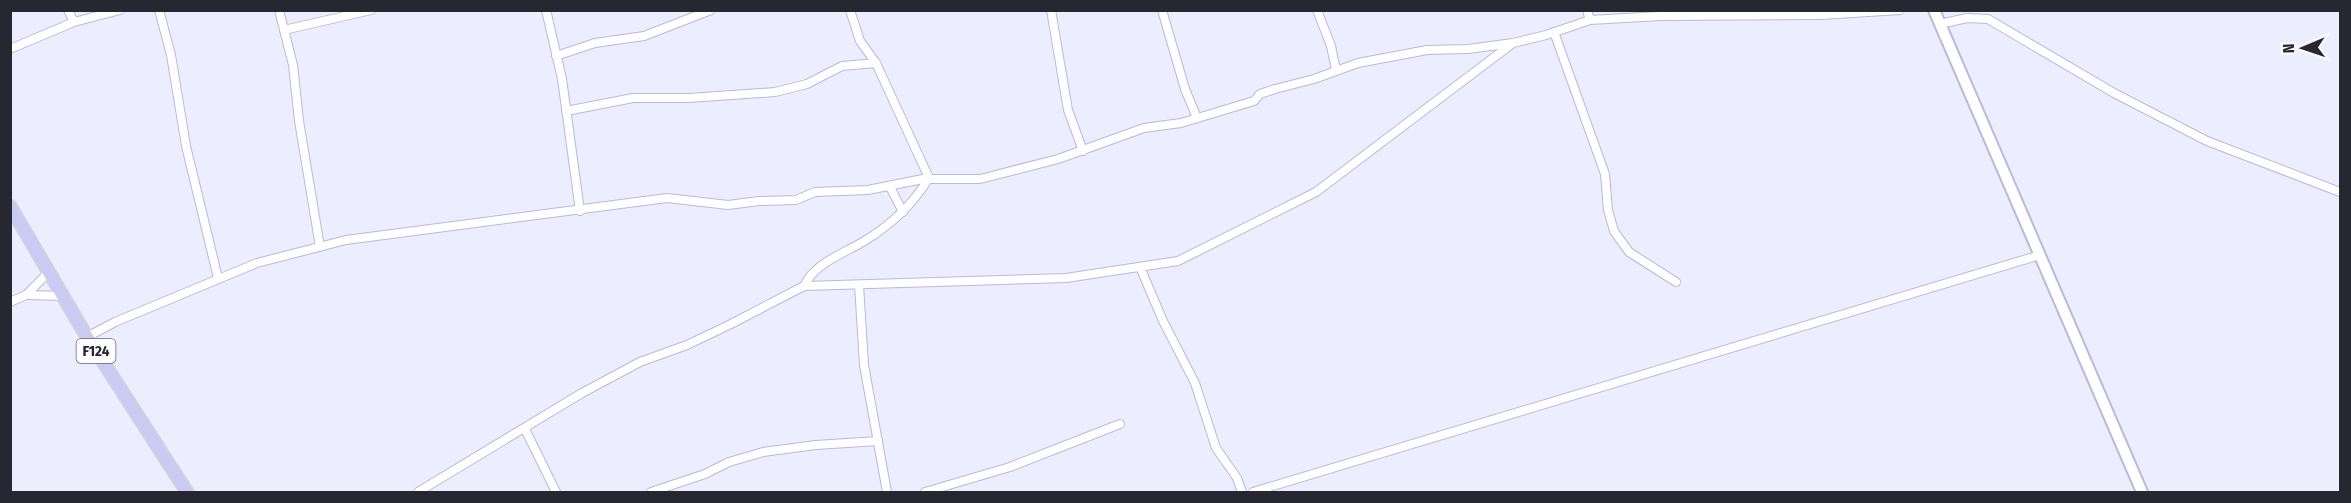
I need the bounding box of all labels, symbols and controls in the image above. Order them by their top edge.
north arrow [2273,18,2333,78]
text: N [2279,43,2298,54]
road number: F124 [76,339,116,363]

